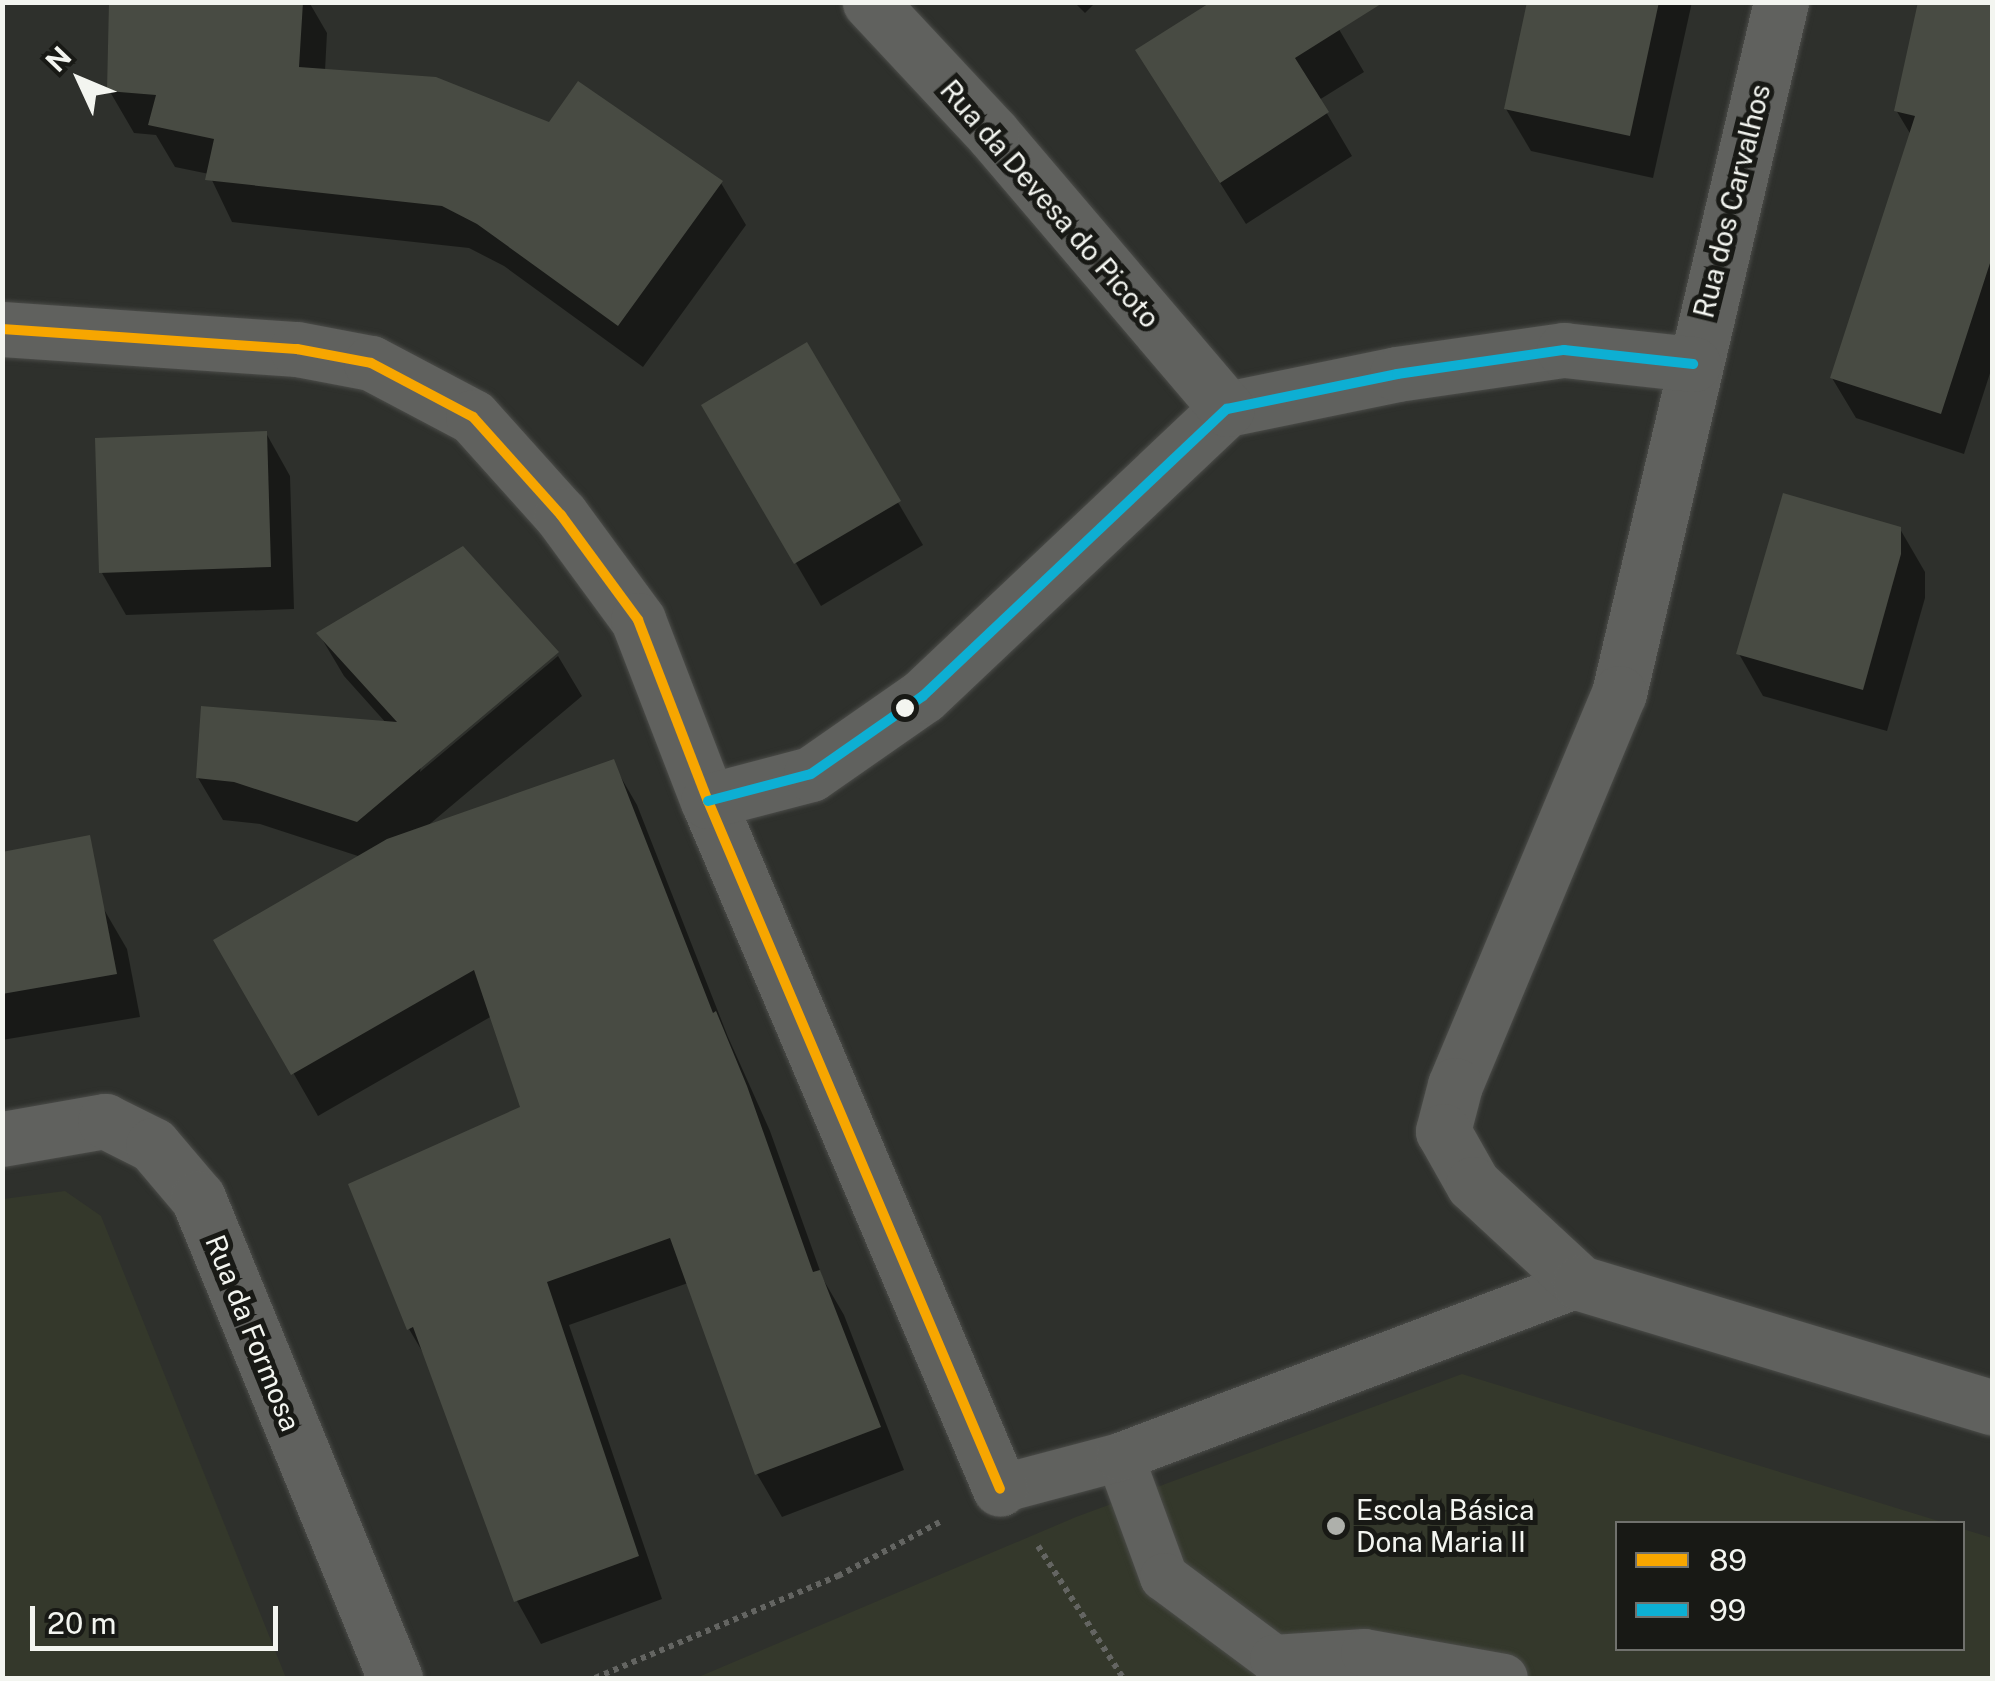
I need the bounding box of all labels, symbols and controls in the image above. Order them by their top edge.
north arrow [30,30,130,130]
text: N [39,39,78,78]
street label: Rua da Devesa do Picoto [933,73,1167,335]
street label: Rua dos Carvalhos [1687,80,1777,322]
unlabelled marker [895,698,915,718]
street label: Rua da Formosa [198,1230,308,1436]
place label: Escola Básica Dona Maria II [1356,1493,1535,1559]
marker: Escola Básica Dona Maria II [1325,1515,1347,1537]
legend [1615,1521,1965,1651]
text: 89 [1709,1542,1747,1578]
scale bar [35,1586,282,1648]
text: 99 [1709,1592,1746,1628]
text: 20 m [47,1605,116,1641]

